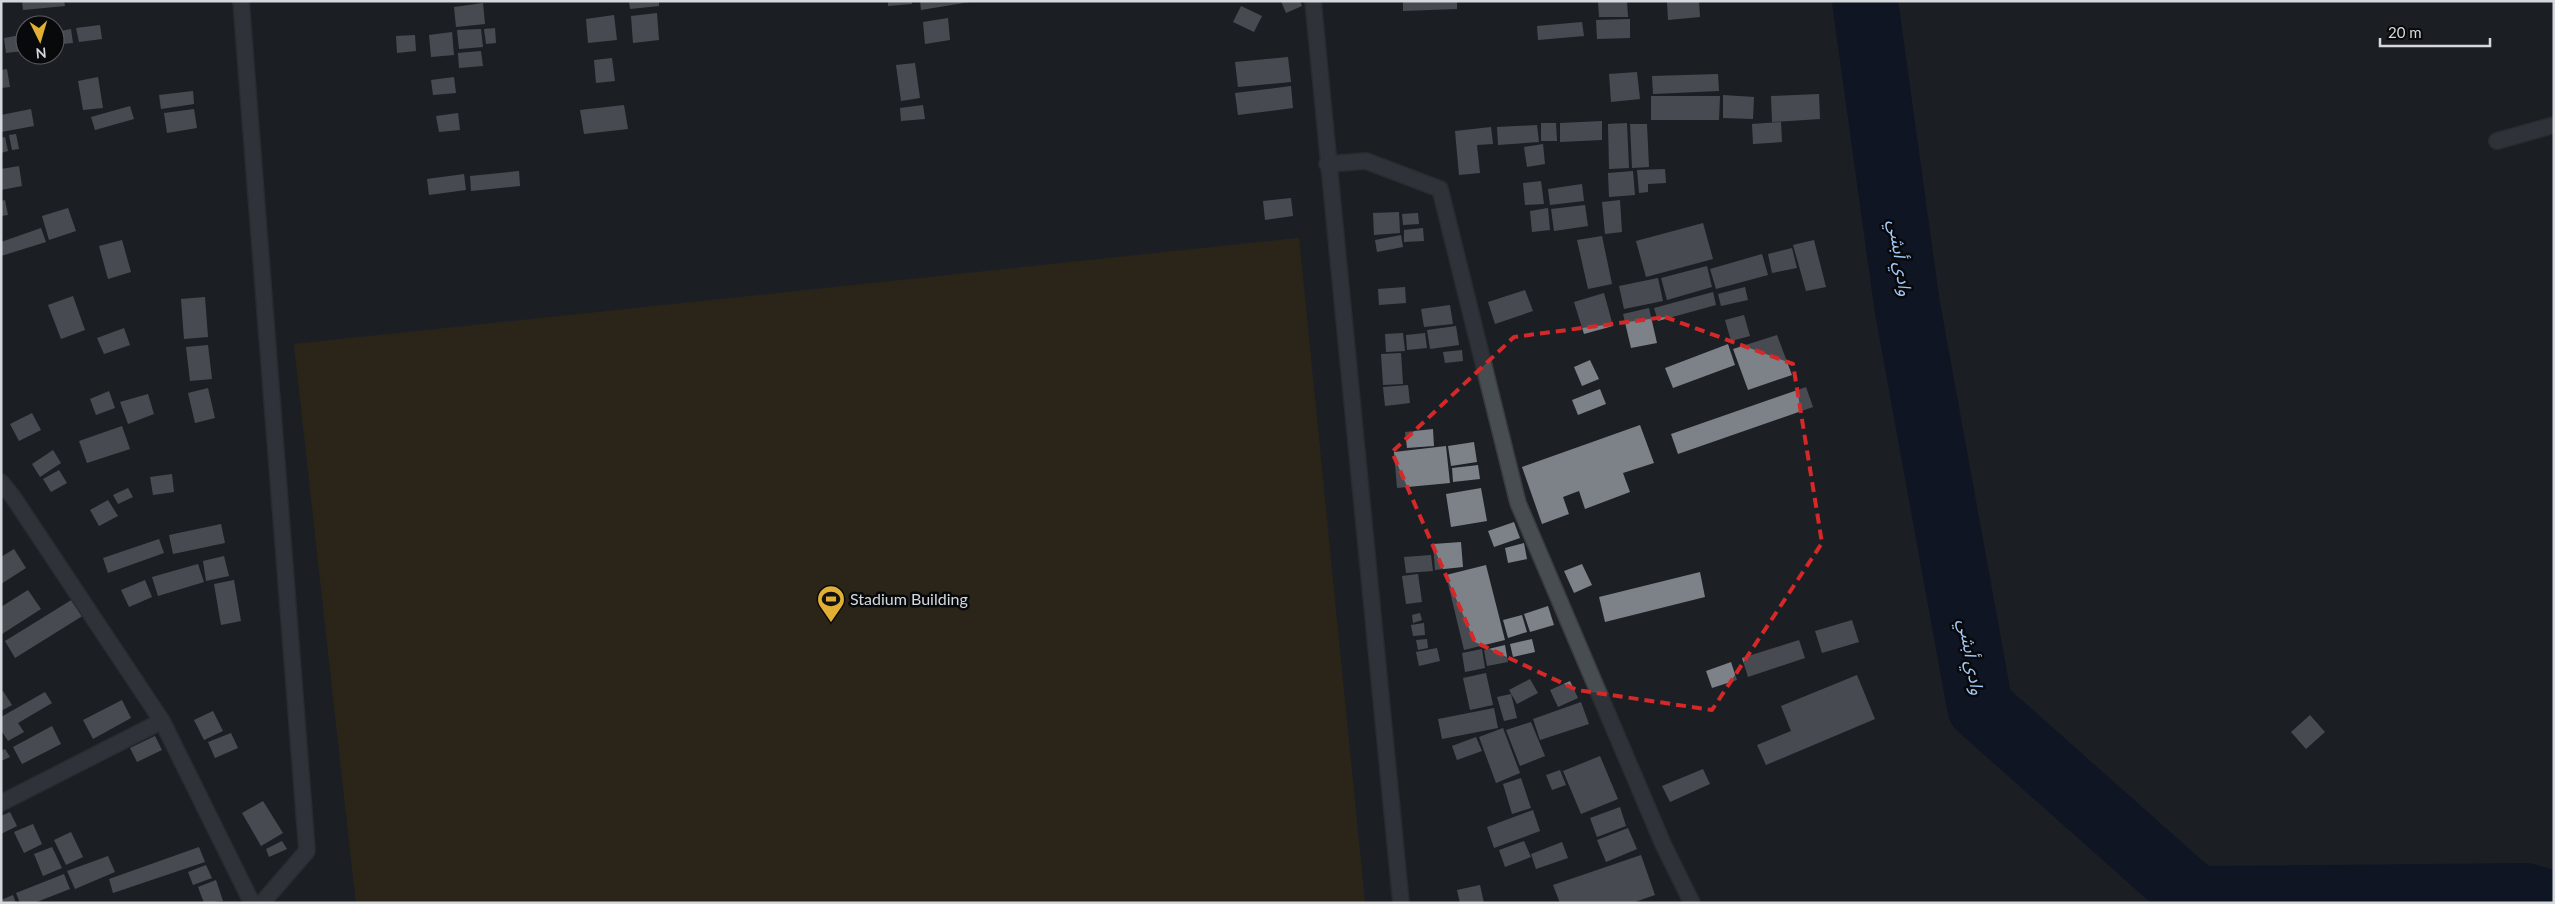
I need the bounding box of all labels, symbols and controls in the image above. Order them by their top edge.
north arrow [15,15,65,65]
scale bar [2380,15,2490,47]
text: 20 m [2388,23,2422,41]
text: N [35,45,47,62]
water label: وادي أبشي [1881,218,1917,298]
sports icon: Stadium Building [816,584,846,623]
place label: Stadium Building [850,589,968,608]
water label: وادي أبشي [1950,617,1989,697]

